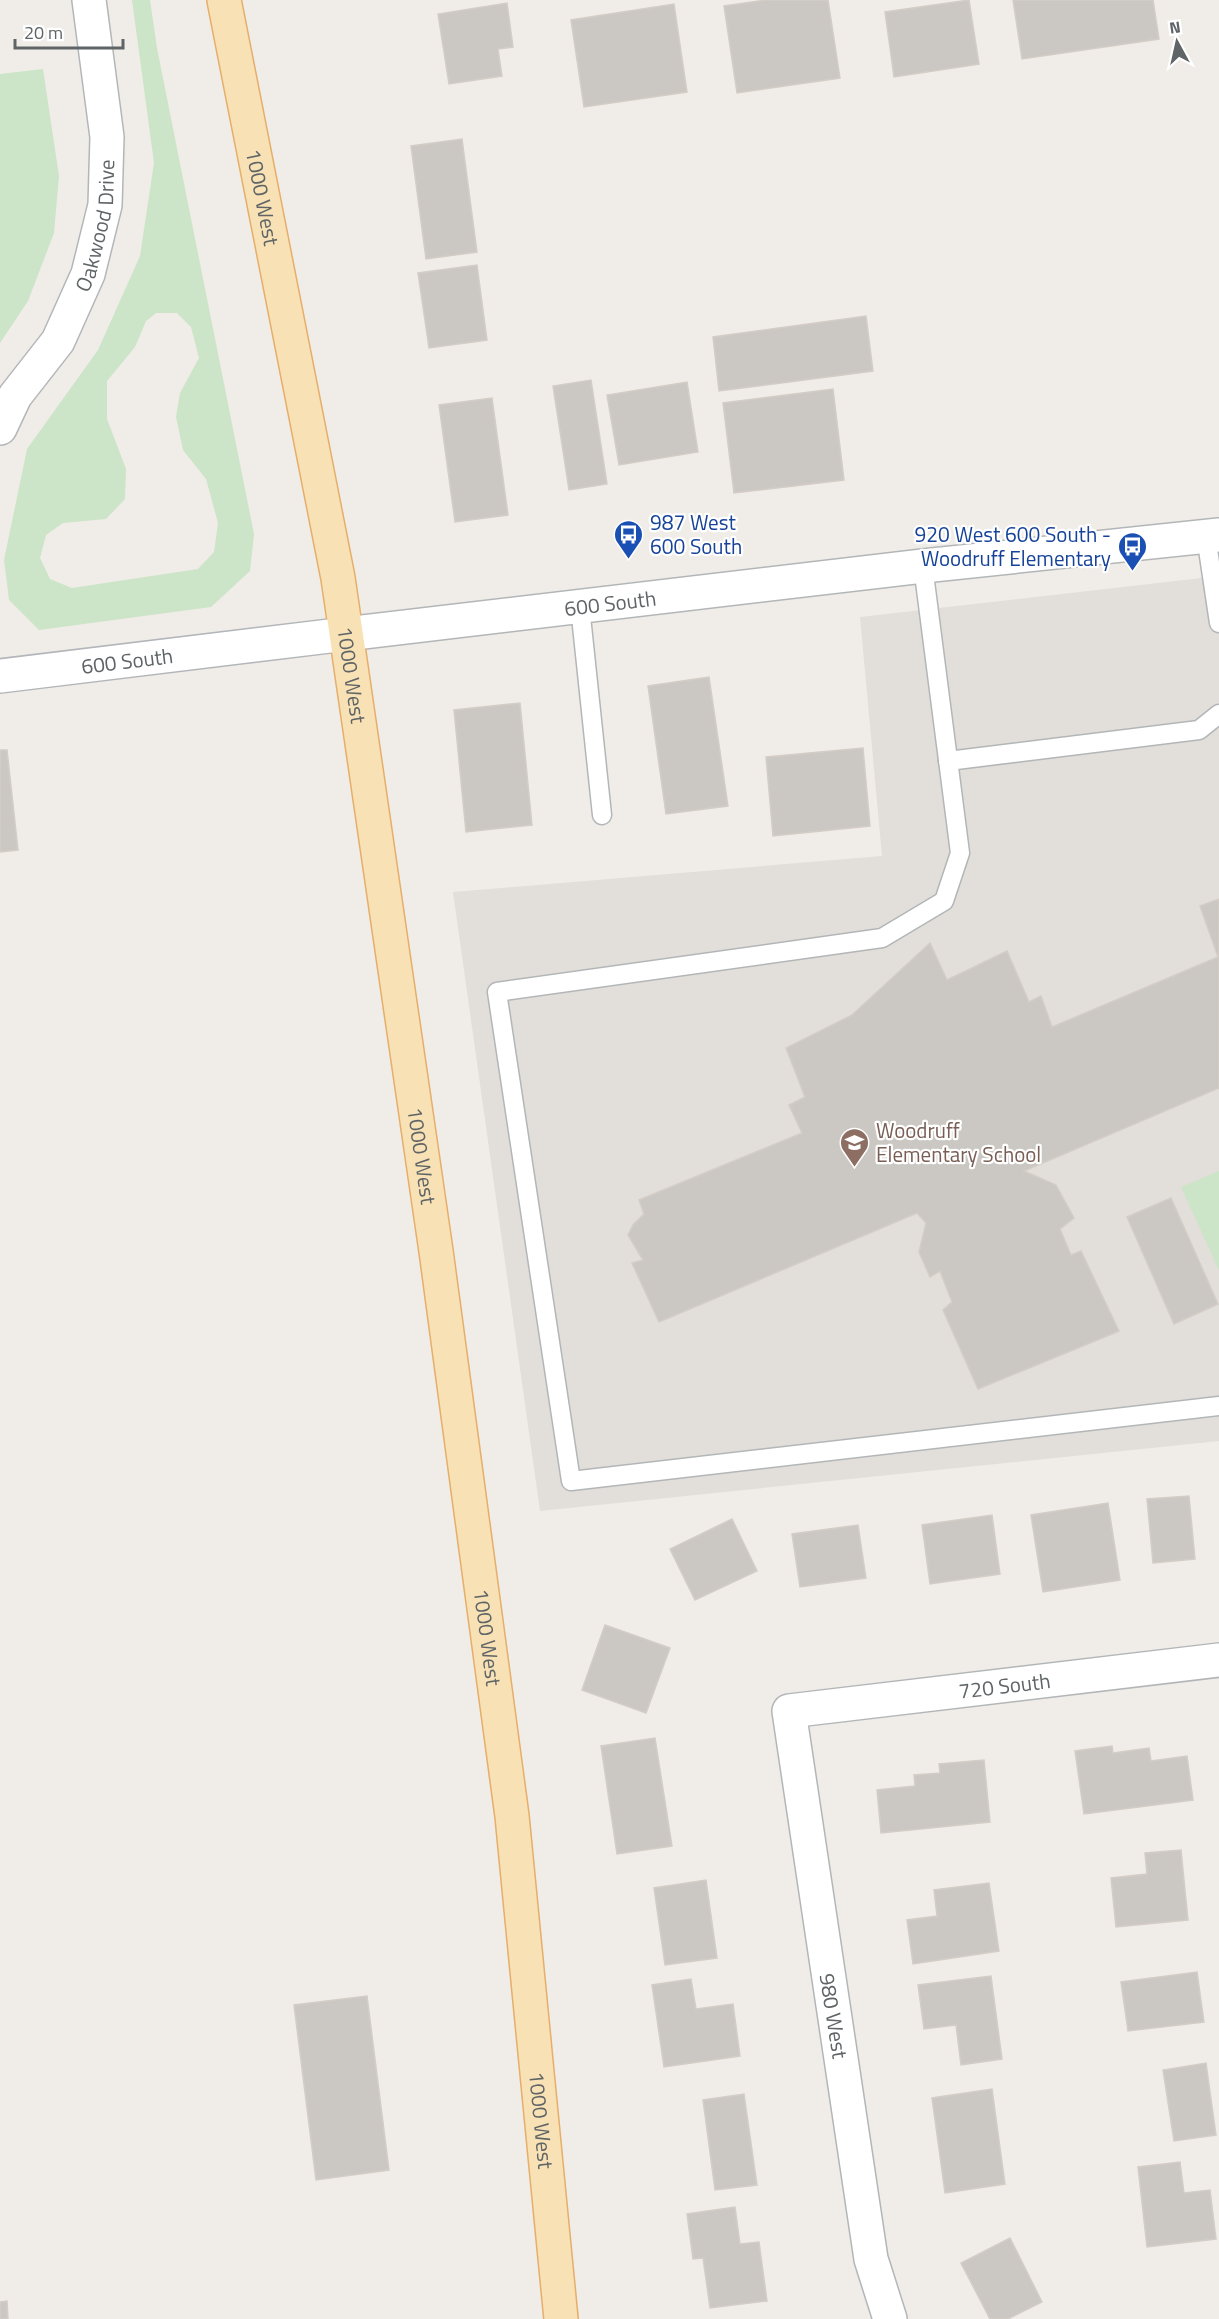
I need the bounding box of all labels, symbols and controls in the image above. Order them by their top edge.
scale bar [15,12,123,50]
north arrow [1147,12,1207,72]
text: N [1168,14,1182,40]
text: 20 m [24,19,63,46]
street label: 1000 West [238,146,288,249]
street label: Oakwood Drive [66,159,122,297]
place label: 987 West 600 South [650,506,742,562]
bus stop icon: 987 West 600 South [613,518,645,560]
place label: 920 West 600 South - Woodruff Elementary [915,518,1111,574]
bus stop icon: 920 West 600 South - Woodruff Elementary [1116,530,1148,572]
street label: 600 South [563,582,658,624]
street label: 1000 West [329,624,375,726]
street label: 600 South [79,639,175,682]
street label: 1000 West [399,1105,445,1207]
place label: Woodruff Elementary School [876,1114,1041,1170]
school or university icon: Woodruff Elementary School [839,1126,871,1168]
street label: 1000 West [466,1587,510,1688]
street label: 720 South [957,1664,1052,1707]
street label: 980 West [811,1971,857,2062]
street label: 1000 West [521,2070,562,2171]

